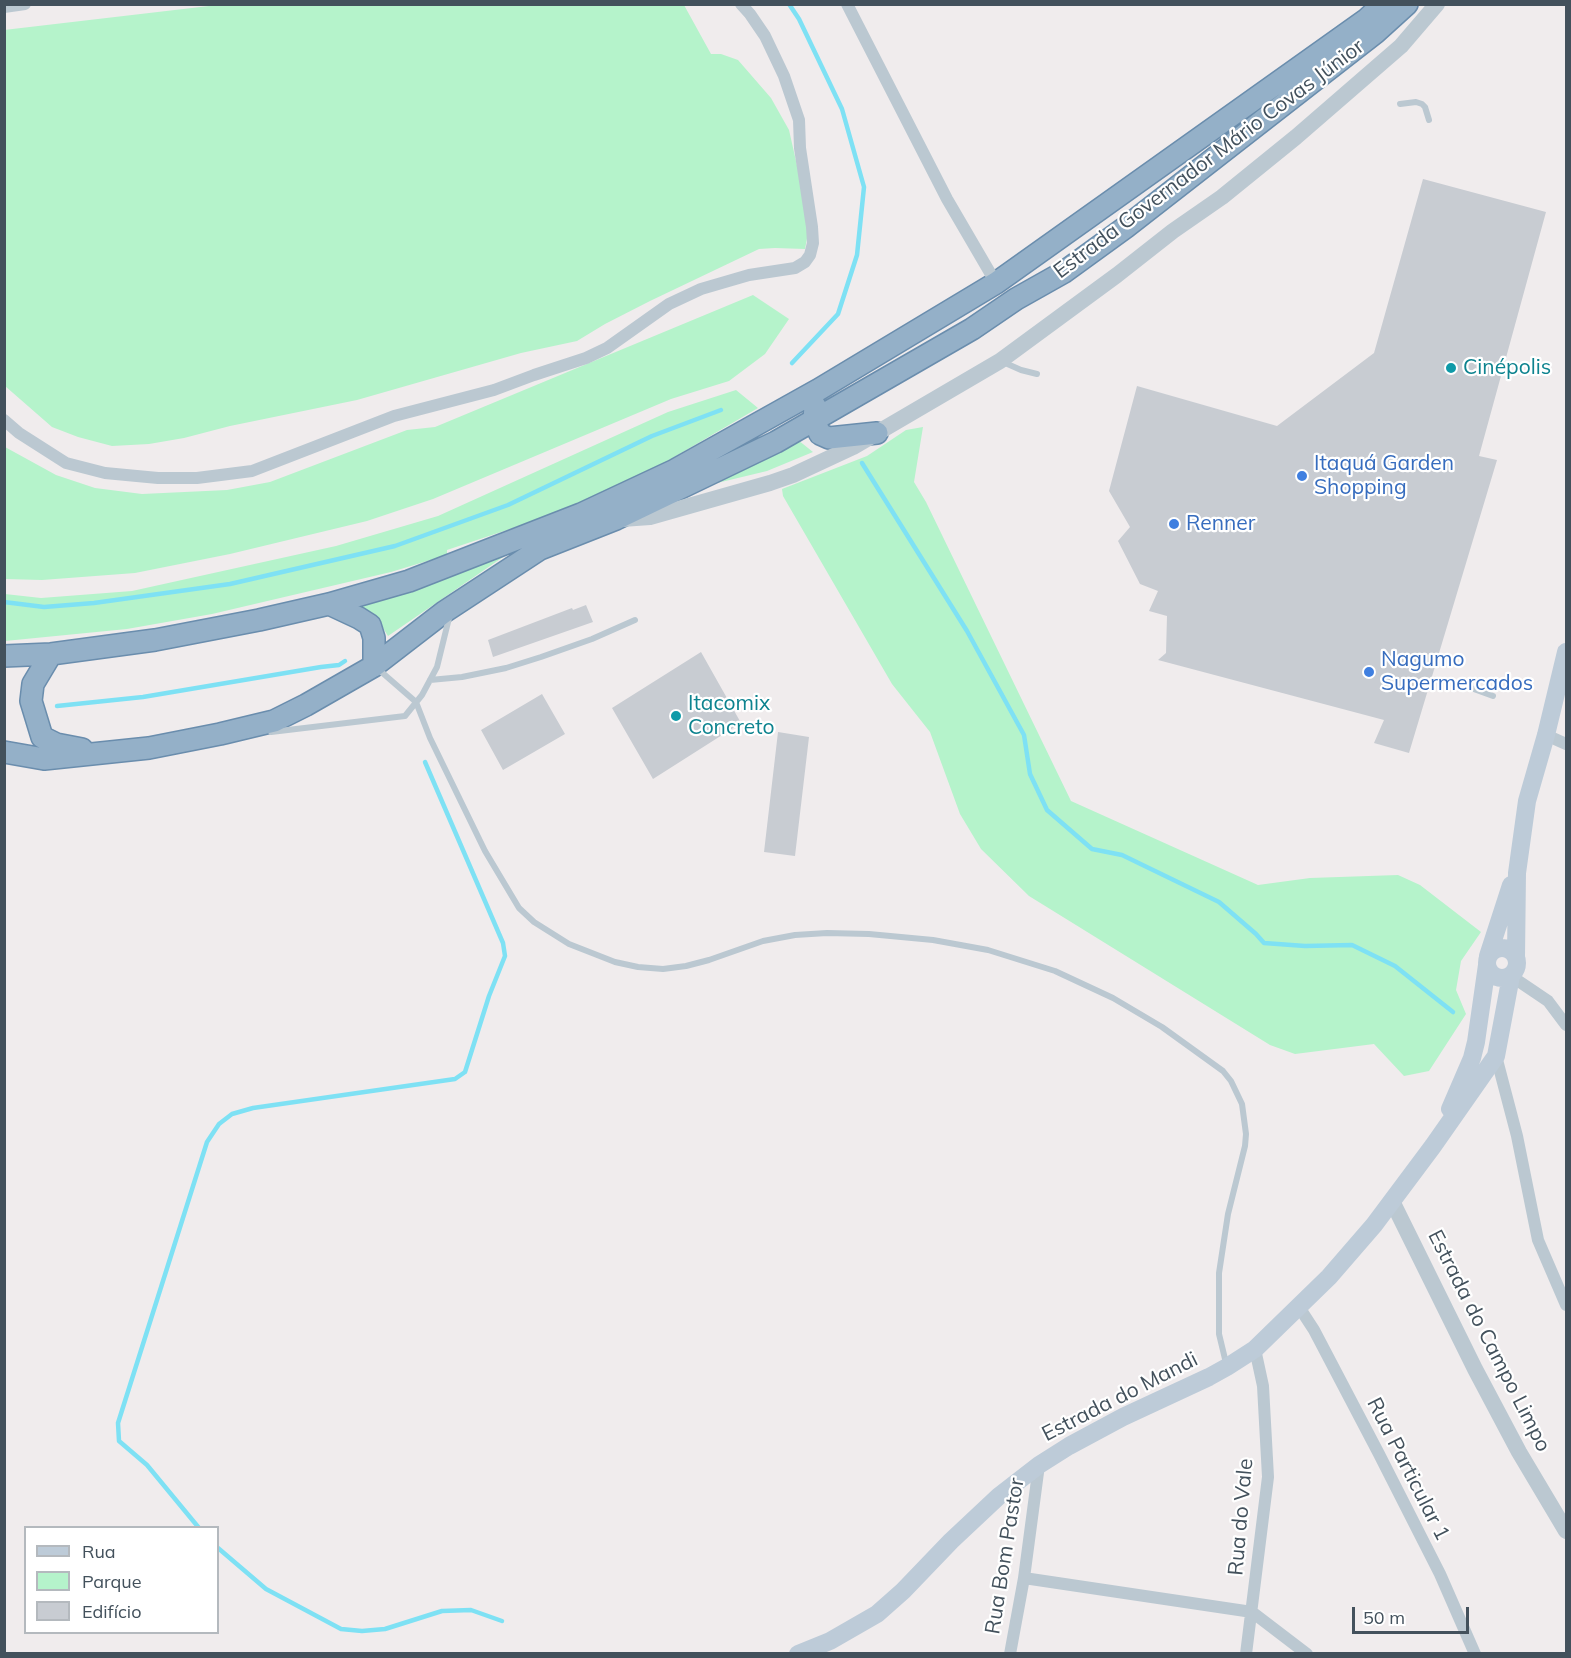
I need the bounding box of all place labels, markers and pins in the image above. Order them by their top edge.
place label: Cinépolis [1463,355,1551,381]
marker: Cinépolis [1444,361,1458,375]
place label: Itaquá Garden Shopping [1314,451,1454,501]
marker: Itaquá Garden Shopping [1295,469,1309,483]
place label: Renner [1186,511,1255,537]
marker: Renner [1167,517,1181,531]
place label: Nagumo Supermercados [1381,647,1533,697]
marker: Nagumo Supermercados [1362,665,1376,679]
place label: Itacomix Concreto [688,691,774,741]
marker: Itacomix Concreto [669,709,683,723]

